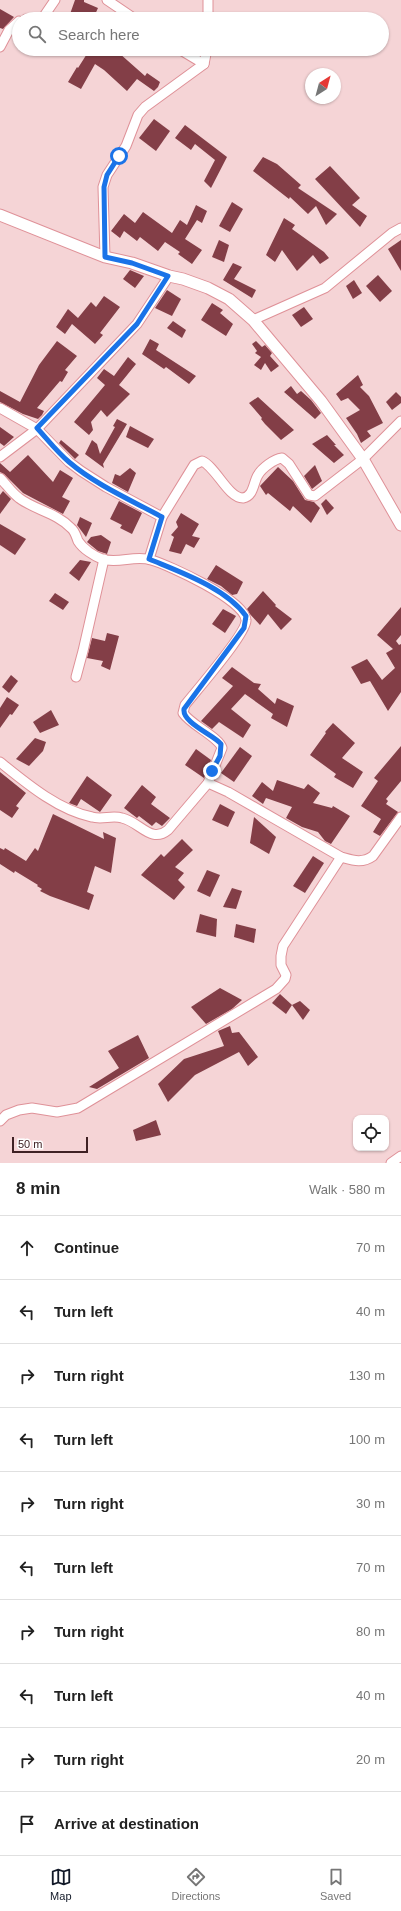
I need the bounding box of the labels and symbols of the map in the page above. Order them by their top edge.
north arrow [305,68,341,104]
route start [110,147,128,165]
route end [203,762,221,780]
scale bar [12,1135,88,1154]

